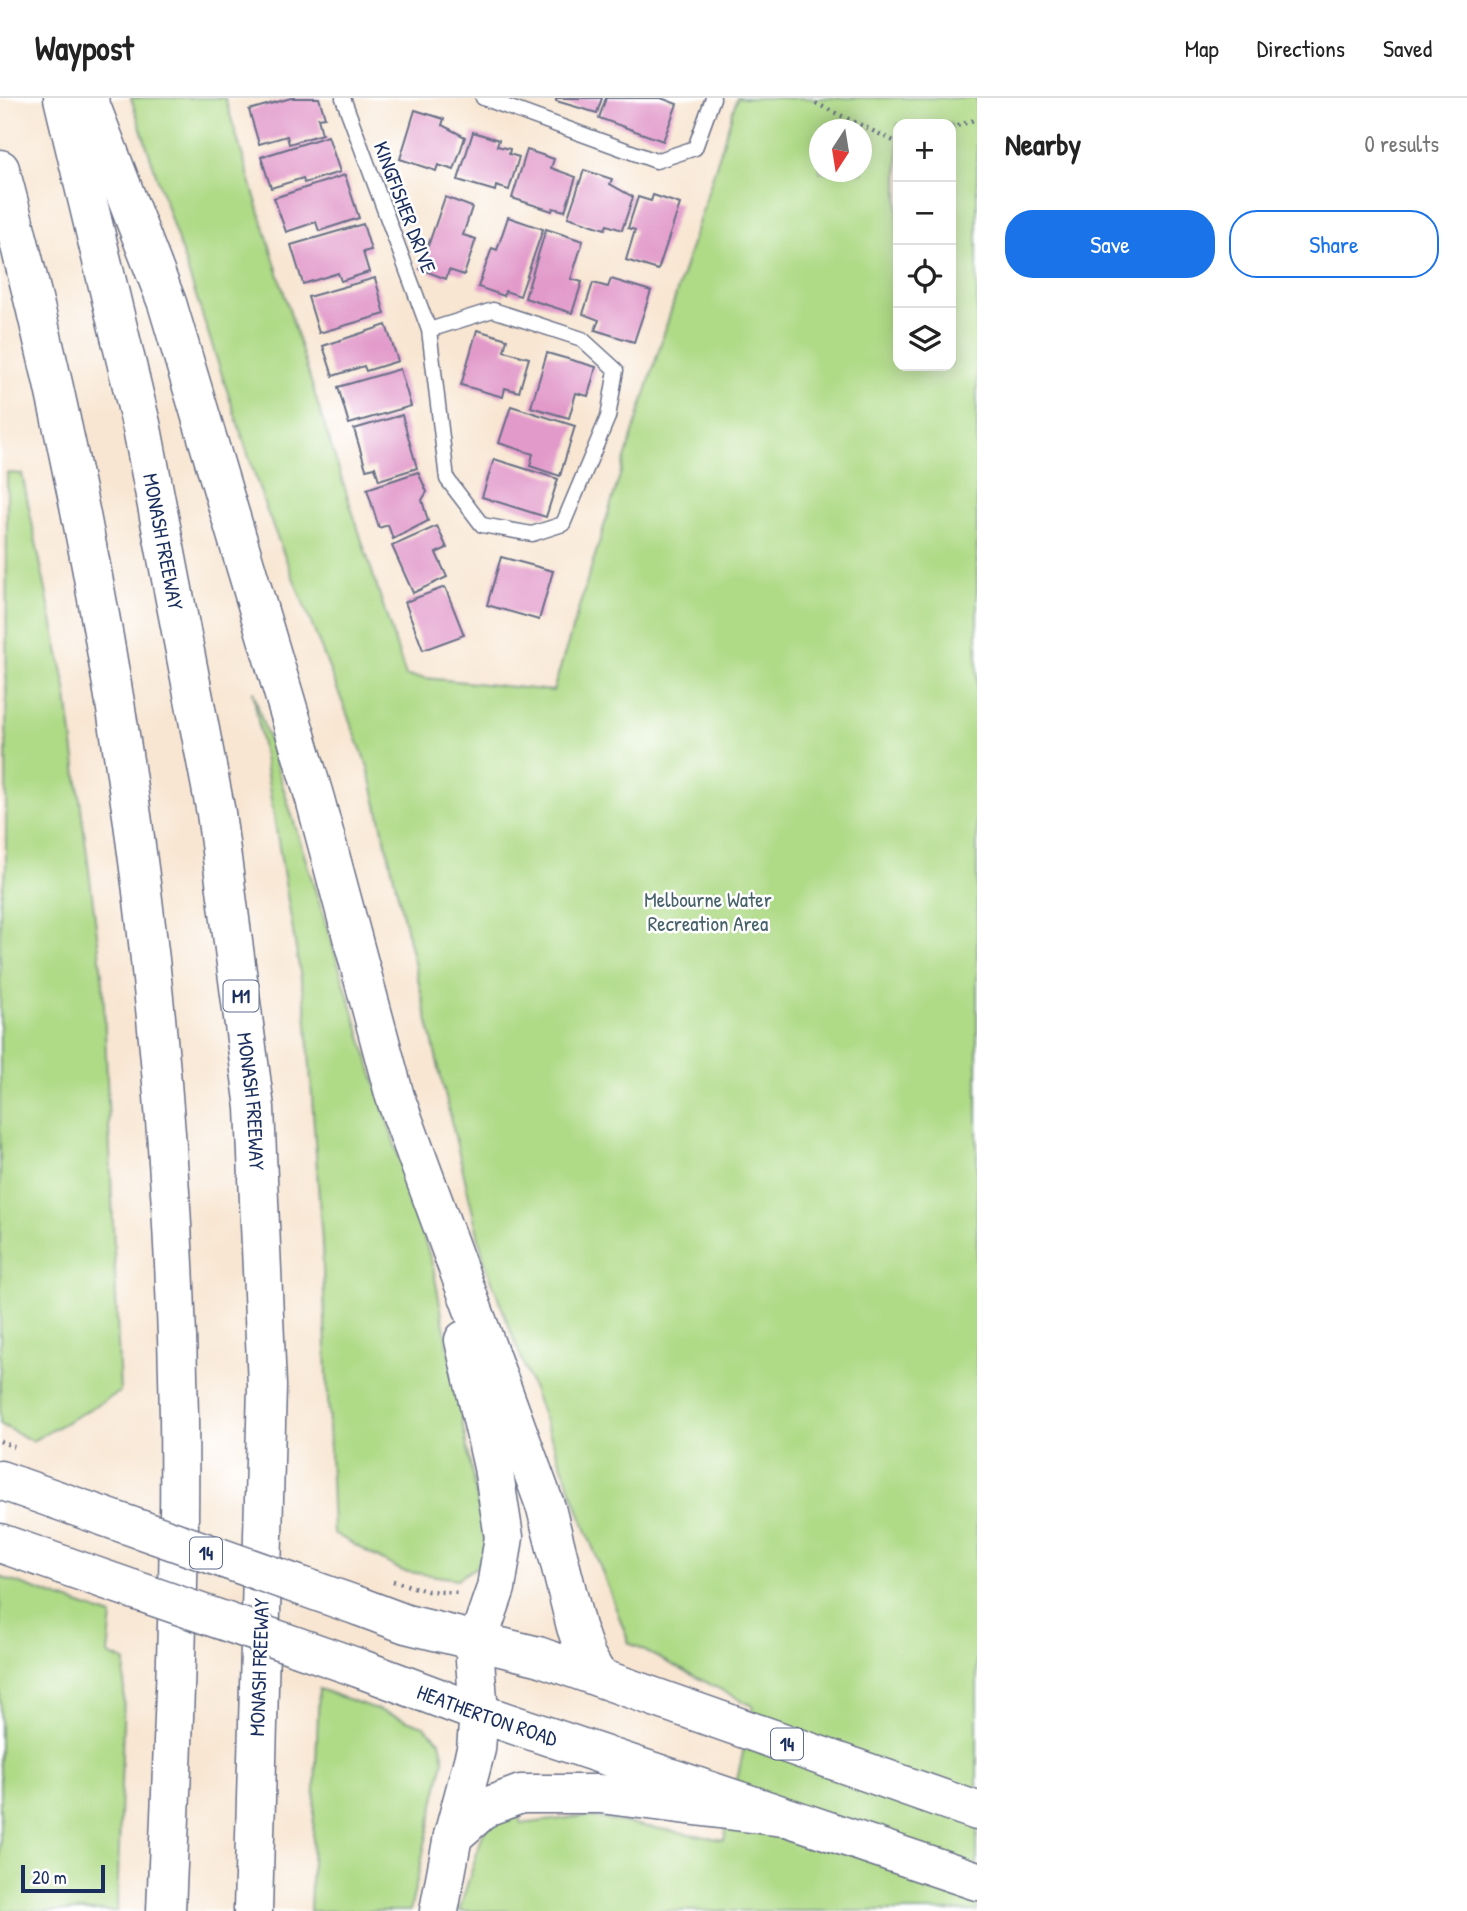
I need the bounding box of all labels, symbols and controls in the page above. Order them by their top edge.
text: Waypost [35,26,134,70]
text: Map [1185,32,1219,64]
text: Directions [1257,32,1345,64]
text: Saved [1383,32,1432,64]
north arrow [809,119,872,182]
map controls [893,119,956,371]
button: + [893,119,956,182]
text: Nearby [1005,124,1081,164]
text: 0 results [1364,128,1439,159]
street label: KINGFISHER DRIVE [367,137,443,277]
button: − [893,182,956,245]
button: Save [1005,210,1215,278]
button: Share [1229,210,1439,278]
button: locate [893,245,956,308]
button: layers [893,308,956,371]
street label: MONASH FREEWAY [137,471,191,613]
park label: Melbourne Water Recreation Area [644,885,772,938]
road number: M1 [224,980,258,1012]
street label: MONASH FREEWAY [231,1031,272,1172]
road number: 14 [190,1538,222,1568]
street label: MONASH FREEWAY [242,1597,276,1737]
street label: HEATHERTON ROAD [413,1677,561,1753]
road number: 14 [771,1728,803,1760]
scale bar [21,1862,105,1894]
text: 20 m [32,1864,67,1890]

